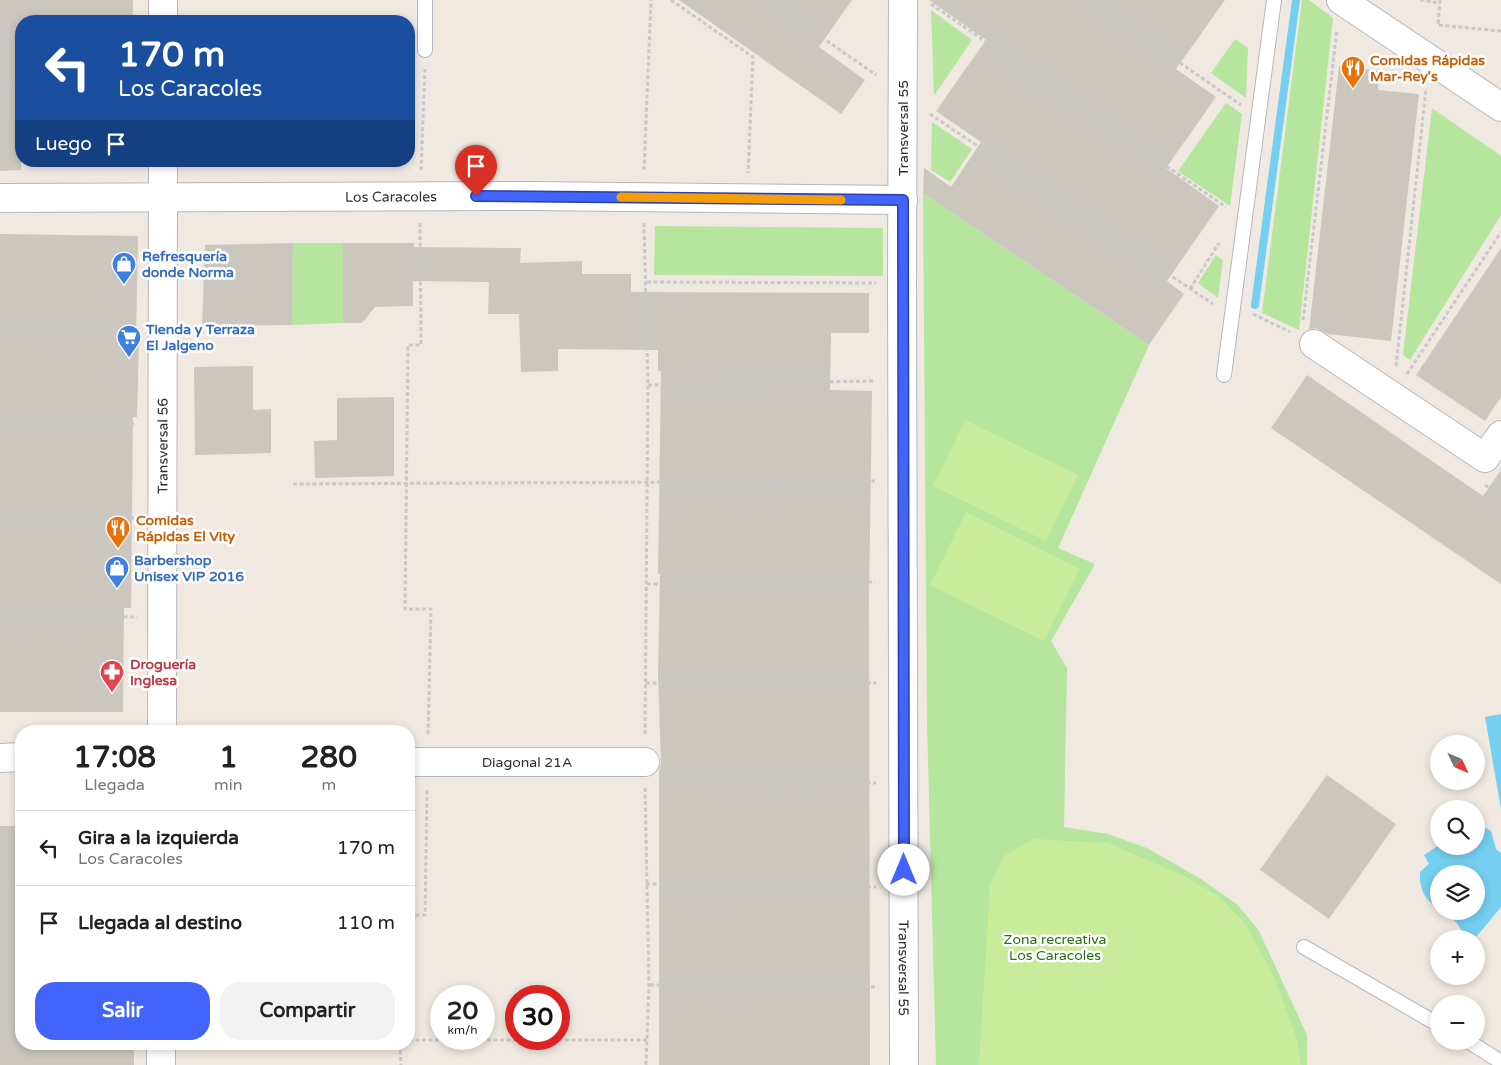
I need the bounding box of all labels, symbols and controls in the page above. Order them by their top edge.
text: 170 m [118,34,225,76]
icon: left [35,35,100,100]
place label: Comidas Rápidas Mar-Rey's [1370,52,1485,85]
restaurant icon: Comidas Rápidas Mar-Rey's [1340,55,1366,89]
text: Los Caracoles [118,76,262,102]
street label: Transversal 55 [895,80,912,176]
icon: arrive [102,130,130,158]
text: Luego [35,133,92,155]
pin [455,145,497,196]
icon: arrive [462,152,490,180]
street label: Los Caracoles [345,188,437,206]
place label: Refresquería donde Norma [142,248,234,281]
shop icon: Refresquería donde Norma [111,251,137,285]
place label: Tienda y Terraza El Jalgeno [145,321,255,354]
supermarket icon: Tienda y Terraza El Jalgeno [116,324,142,358]
street label: Transversal 56 [154,398,172,494]
place label: Comidas Rápidas El Vity [136,512,236,545]
restaurant icon: Comidas Rápidas El Vity [105,515,131,549]
place label: Barbershop Unisex VIP 2016 [134,552,244,585]
shop icon: Barbershop Unisex VIP 2016 [104,555,130,589]
place label: Droguería Inglesa [130,656,196,689]
pharmacy icon: Droguería Inglesa [99,659,125,693]
north arrow [1430,735,1485,790]
map controls [1430,735,1485,1050]
text: 17:08 [73,739,156,776]
text: 1 [219,739,238,776]
text: 280 [301,739,357,776]
street label: Diagonal 21A [482,754,572,771]
text: Llegada [84,775,145,795]
text: min [214,775,243,795]
text: m [321,775,336,795]
button: search [1430,800,1485,855]
text: Gira a la izquierda [78,827,239,849]
icon: left [35,834,63,862]
text: 170 m [337,837,395,859]
position arrow [877,843,929,895]
text: Los Caracoles [78,849,183,869]
button: layers [1430,865,1485,920]
icon: arrive [35,909,63,937]
text: Llegada al destino [78,912,242,934]
text: 110 m [337,912,395,934]
street label: Transversal 55 [895,920,912,1016]
button: + [1430,930,1485,985]
park label: Zona recreativa Los Caracoles [1004,931,1106,964]
button: Salir [35,982,210,1040]
button: Compartir [220,982,395,1040]
speed limit sign: 30 [505,985,570,1050]
button: − [1430,995,1485,1050]
text: 20 [447,996,478,1026]
text: km/h [447,1023,478,1037]

